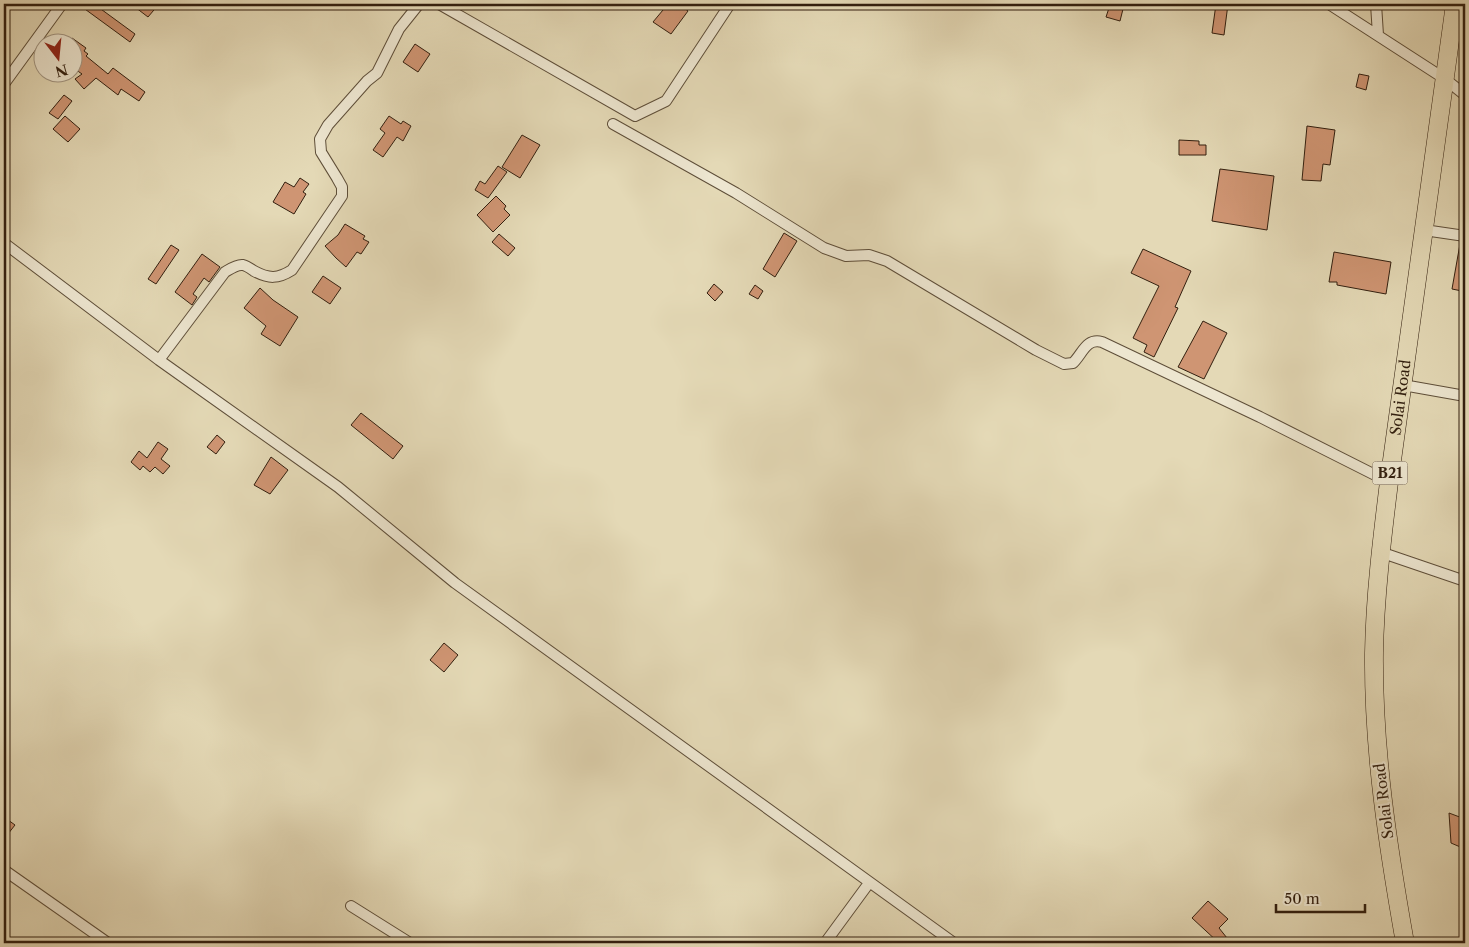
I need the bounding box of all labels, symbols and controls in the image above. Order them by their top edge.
north arrow [32,32,82,82]
text: N [53,60,70,81]
street label: Solai Road [1386,358,1415,437]
road number: B21 [1372,462,1408,484]
street label: Solai Road [1369,762,1398,840]
scale bar [1276,882,1365,914]
text: 50 m [1284,889,1320,908]

